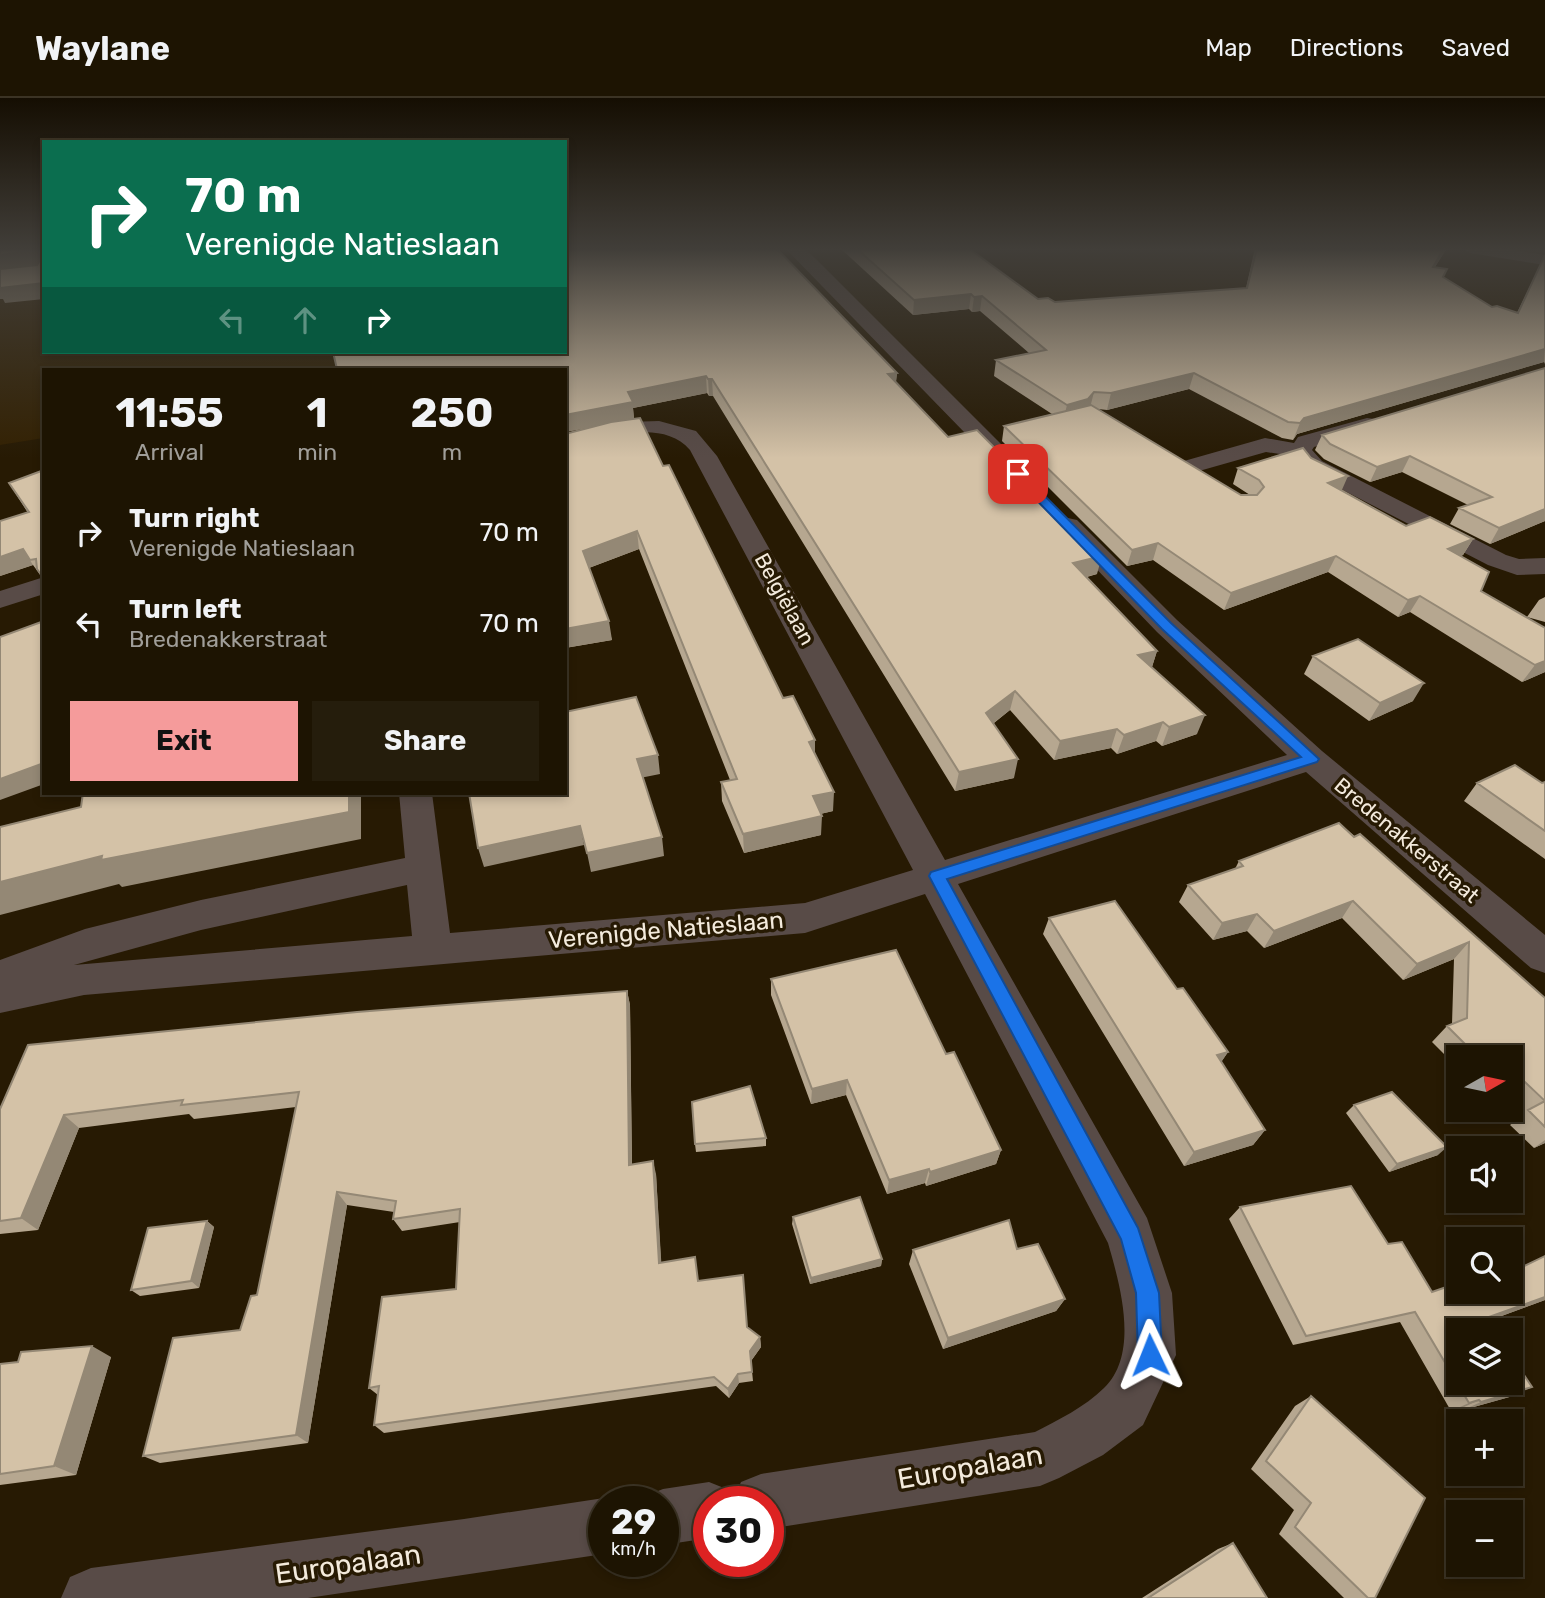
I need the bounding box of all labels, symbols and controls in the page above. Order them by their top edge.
text: Waylane [35,29,170,68]
text: Map [1205,34,1252,62]
text: Directions [1290,34,1403,62]
text: Saved [1441,34,1510,62]
text: 70 m [185,166,302,224]
icon: right [70,168,161,259]
text: Verenigde Natieslaan [185,225,500,263]
icon: left [213,301,251,339]
icon: ahead [286,301,324,339]
icon: right [359,301,397,339]
text: 11:55 [115,388,224,438]
text: 1 [307,388,328,438]
text: 250 [411,388,494,438]
text: Arrival [135,438,204,466]
text: min [297,438,337,466]
text: m [442,438,462,466]
pin [988,444,1048,504]
icon: arrive [999,455,1037,493]
text: Turn right [129,503,259,534]
icon: right [70,514,108,552]
text: 70 m [480,517,539,548]
text: Verenigde Natieslaan [129,534,355,562]
street label: Belgiëlaan [750,549,820,649]
text: Turn left [129,594,241,625]
icon: left [70,605,108,643]
text: 70 m [480,608,539,639]
text: Bredenakkerstraat [129,625,327,653]
button: Exit [70,701,298,781]
button: Share [312,701,539,781]
street label: Bredenakkerstraat [1330,772,1484,908]
street label: Verenigde Natieslaan [547,906,785,954]
north arrow [1446,1045,1522,1122]
map controls [1446,1045,1523,1577]
button: sound [1446,1136,1523,1213]
button: search [1446,1227,1523,1304]
position arrow [1113,1318,1187,1392]
button: layers [1446,1318,1523,1395]
button: + [1446,1409,1523,1486]
street label: Europalaan [895,1438,1045,1496]
speed limit sign: 30 [693,1486,784,1577]
button: − [1446,1500,1523,1577]
text: 29 [611,1501,656,1543]
street label: Europalaan [273,1537,423,1591]
text: km/h [611,1538,656,1560]

